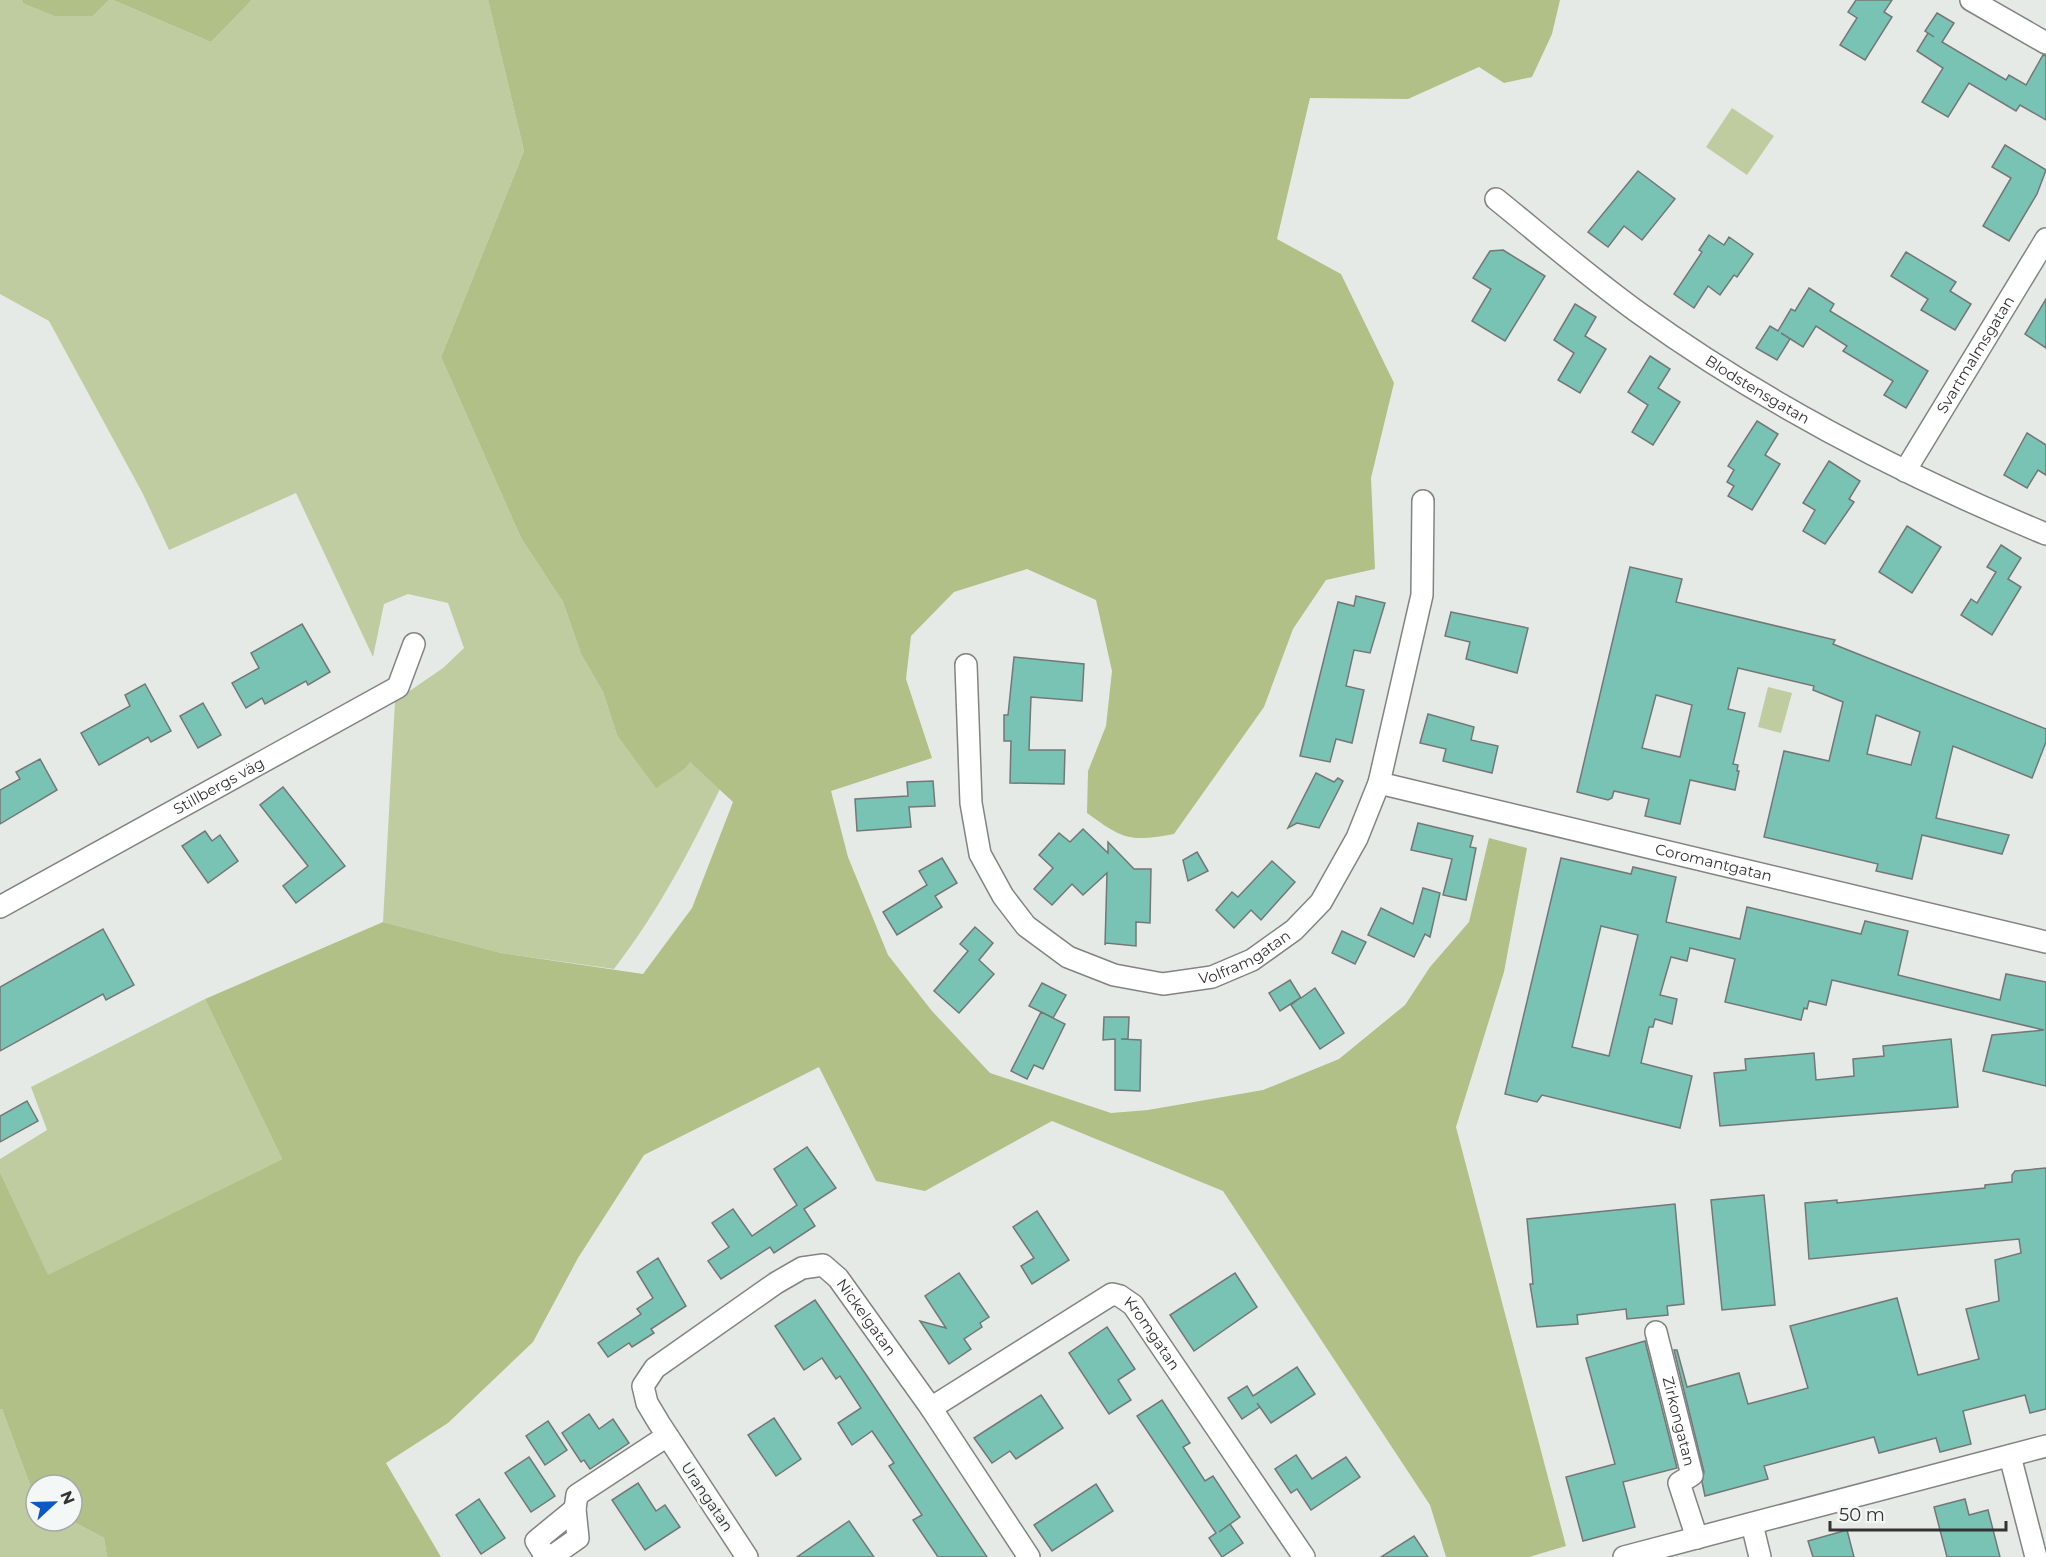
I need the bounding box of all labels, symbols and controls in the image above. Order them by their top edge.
street label: Svartmalmsgatan [1932,292,2018,417]
street label: Blodstensgatan [1702,351,1813,428]
street label: Stillbergs väg [170,753,267,818]
street label: Coromantgatan [1653,839,1774,885]
street label: Volframgatan [1197,926,1294,988]
street label: Nickelgatan [833,1275,901,1359]
street label: Kromgatan [1121,1292,1184,1374]
street label: Zirkongatan [1659,1374,1699,1468]
street label: Urangatan [677,1458,738,1535]
north arrow [24,1473,84,1533]
text: N [56,1488,79,1507]
scale bar [1830,1494,2006,1532]
text: 50 m [1839,1504,1885,1526]

